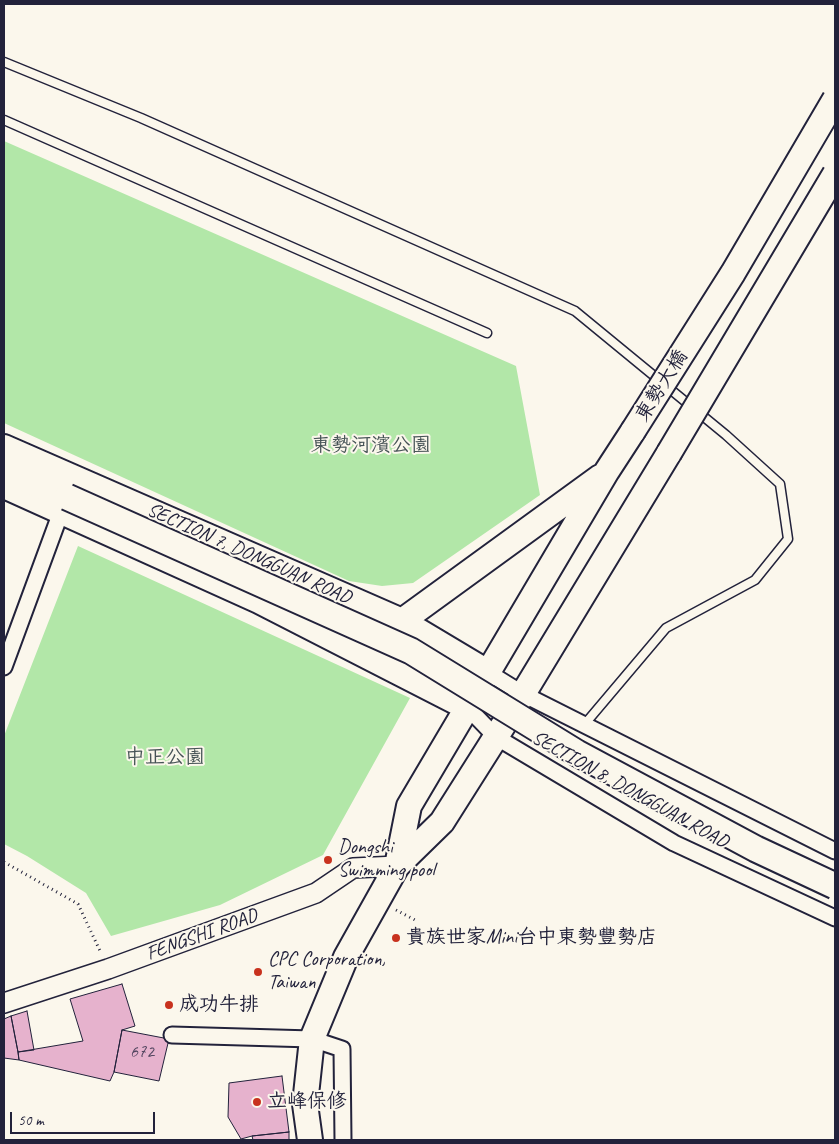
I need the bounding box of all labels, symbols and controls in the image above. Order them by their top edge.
street label: 東勢大橋 [631,346,693,426]
park label: 東勢河濱公園 [311,434,431,458]
street label: SECTION 7, DONGGUAN ROAD [143,498,355,610]
street label: SECTION 8, DONGGUAN ROAD [528,726,732,854]
park label: 中正公園 [125,746,205,770]
place label: Dongshi Swimming pool [338,836,435,883]
marker: Dongshi Swimming pool [322,854,334,866]
street label: FENGSHI ROAD [143,904,261,966]
place label: 貴族世家Mini台中東勢豐勢店 [406,926,657,950]
marker: 貴族世家Mini台中東勢豐勢店 [390,932,402,944]
place label: CPC Corporation, Taiwan [268,948,385,995]
marker: CPC Corporation, Taiwan [252,966,264,978]
place label: 成功牛排 [179,993,259,1017]
marker: 成功牛排 [163,999,175,1011]
house number: 672 [130,1041,154,1063]
place label: 立峰保修 [267,1090,347,1114]
marker: 立峰保修 [251,1096,263,1108]
scale bar [12,1102,158,1134]
text: 50 m [18,1111,44,1130]

